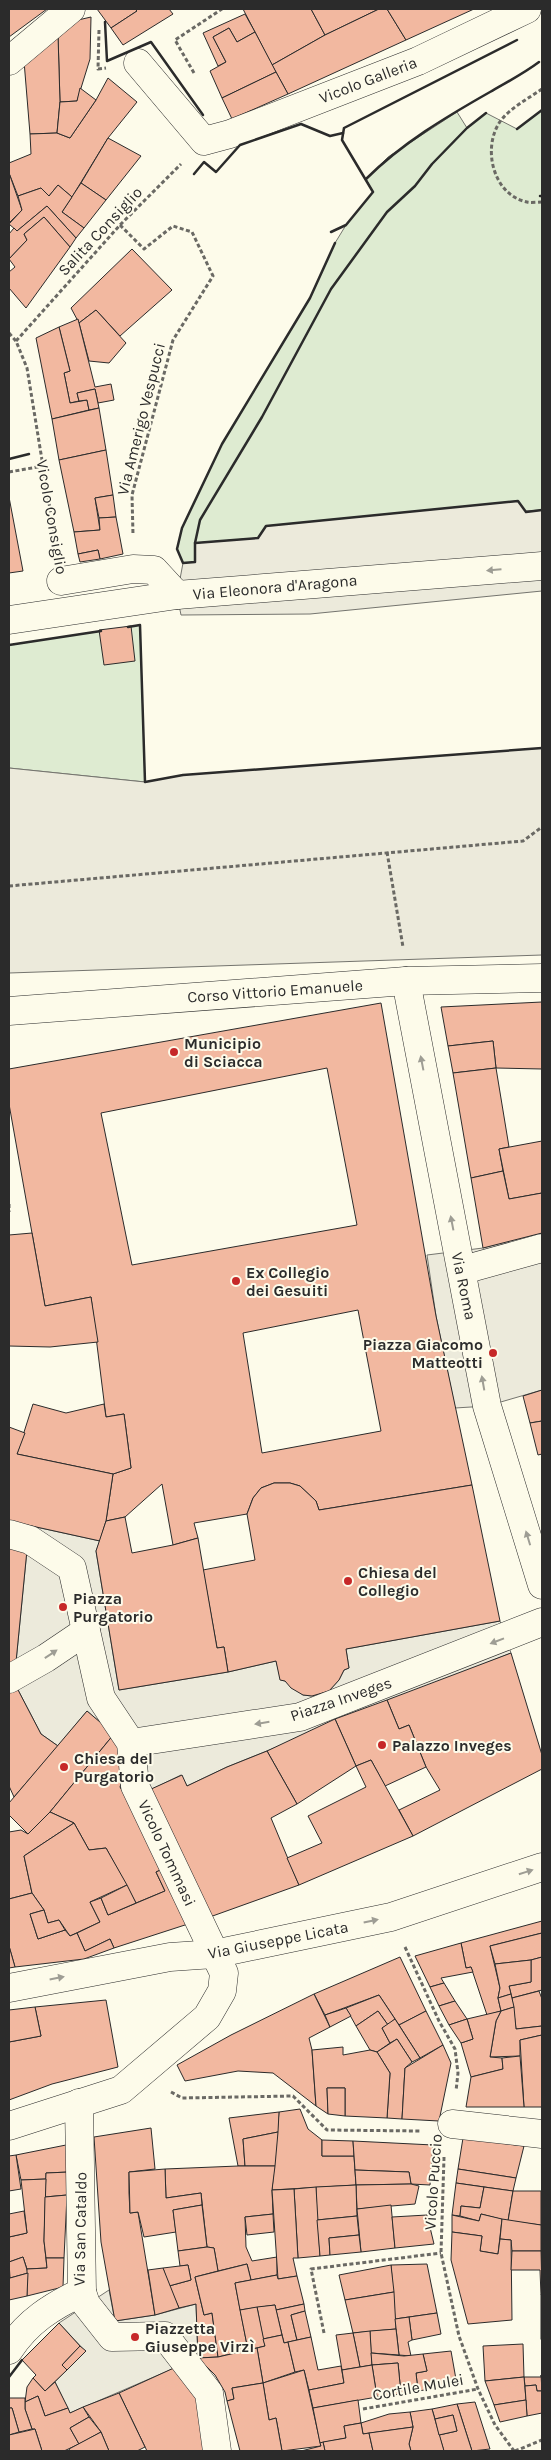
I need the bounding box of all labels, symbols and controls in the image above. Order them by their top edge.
street label: Vicolo Galleria [316,53,420,107]
street label: Salita Consiglio [54,183,146,279]
street label: Via Amerigo Vespucci [113,341,169,497]
street label: Vicolo Consiglio [33,458,71,576]
one-way arrow [485,566,501,574]
street label: Via Eleonora d'Aragona [192,570,358,604]
street label: Corso Vittorio Emanuele [187,975,363,1007]
place label: Municipio di Sciacca [184,1034,263,1071]
marker: Municipio di Sciacca [168,1046,180,1058]
one-way arrow [417,1055,425,1071]
one-way arrow [447,1215,455,1231]
street label: Via Roma [448,1250,480,1322]
place label: Ex Collegio dei Gesuiti [246,1263,329,1300]
marker: Ex Collegio dei Gesuiti [230,1275,242,1287]
place label: Piazza Giacomo Matteotti [363,1335,483,1372]
marker: Piazza Giacomo Matteotti [487,1347,499,1359]
one-way arrow [478,1374,486,1390]
one-way arrow [523,1531,531,1546]
place label: Chiesa del Collegio [358,1563,437,1600]
marker: Chiesa del Collegio [342,1575,354,1587]
place label: Piazza Purgatorio [73,1589,153,1626]
marker: Piazza Purgatorio [57,1601,69,1613]
one-way arrow [489,1637,504,1645]
one-way arrow [45,1649,58,1659]
street label: Piazza Inveges [288,1673,394,1725]
one-way arrow [253,1719,269,1727]
place label: Palazzo Inveges [392,1736,512,1755]
marker: Palazzo Inveges [376,1739,388,1751]
place label: Chiesa del Purgatorio [74,1749,154,1786]
marker: Chiesa del Purgatorio [58,1761,70,1773]
street label: Vicolo Tommasi [134,1797,200,1909]
one-way arrow [519,1868,534,1876]
street label: Via Giuseppe Licata [206,1917,350,1963]
one-way arrow [364,1917,379,1925]
one-way arrow [49,1974,65,1982]
street label: Vicolo Puccio [420,2133,446,2231]
street label: Via San Cataldo [70,2172,90,2286]
place label: Piazzetta Giuseppe Virzì [145,2319,254,2356]
marker: Piazzetta Giuseppe Virzì [129,2331,141,2343]
street label: Cortile Mulei [371,2370,465,2404]

